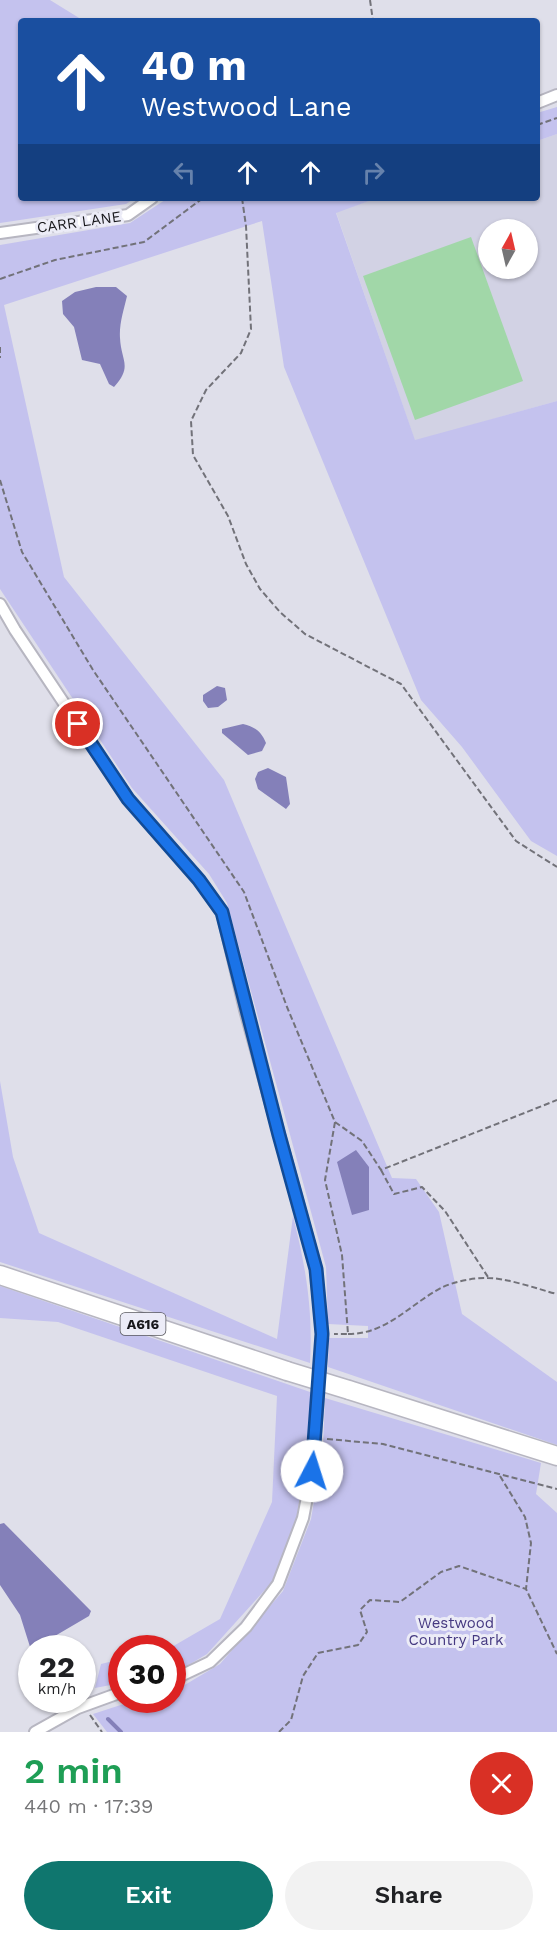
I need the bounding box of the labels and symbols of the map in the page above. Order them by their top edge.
street label: CARR LANE [36,207,122,237]
north arrow [478,219,538,279]
pin [52,698,103,749]
road number: A616 [120,1313,166,1335]
position arrow [280,1439,344,1503]
park label: Westwood Country Park [409,1614,504,1649]
speed limit sign: 30 [108,1635,186,1713]

